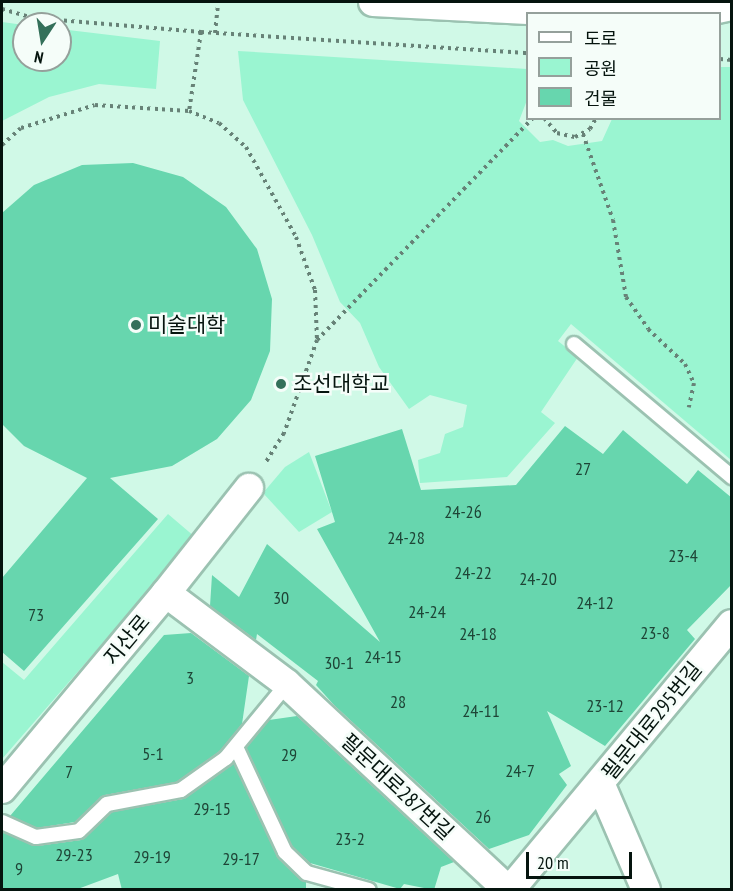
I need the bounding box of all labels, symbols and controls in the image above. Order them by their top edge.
north arrow [12,12,72,72]
legend [526,12,721,120]
text: 도로 [584,27,617,50]
text: N [32,47,45,68]
text: 공원 [584,57,617,80]
text: 건물 [584,87,617,110]
place label: 미술대학 [148,312,225,338]
marker: 미술대학 [129,318,143,332]
place label: 조선대학교 [293,371,390,397]
marker: 조선대학교 [274,377,288,391]
house number: 27 [575,458,591,480]
house number: 24-26 [444,501,482,523]
house number: 24-28 [387,527,425,549]
house number: 23-4 [668,545,698,567]
house number: 24-22 [454,562,492,584]
house number: 24-20 [519,568,557,590]
house number: 30 [273,587,289,609]
house number: 24-12 [576,592,614,614]
house number: 24-24 [408,601,446,623]
house number: 73 [28,604,44,626]
street label: 지산로 [99,610,155,670]
house number: 23-8 [640,622,670,644]
house number: 24-18 [459,623,497,645]
house number: 24-15 [364,646,402,668]
house number: 30-1 [324,652,354,674]
street label: 필문대로295번길 [597,657,707,785]
house number: 3 [186,667,194,689]
house number: 28 [390,691,406,713]
house number: 23-12 [586,695,624,717]
house number: 24-11 [462,700,500,722]
street label: 필문대로287번길 [336,729,458,845]
house number: 5-1 [142,743,164,765]
house number: 29 [281,744,297,766]
house number: 24-7 [505,760,535,782]
house number: 7 [65,761,73,783]
house number: 29-15 [193,798,231,820]
house number: 26 [475,806,491,828]
house number: 23-2 [335,828,365,850]
scale bar [529,840,636,878]
house number: 29-23 [55,844,93,866]
house number: 29-19 [133,846,171,868]
house number: 29-17 [222,848,260,870]
text: 20 m [537,851,569,874]
house number: 9 [15,858,23,880]

